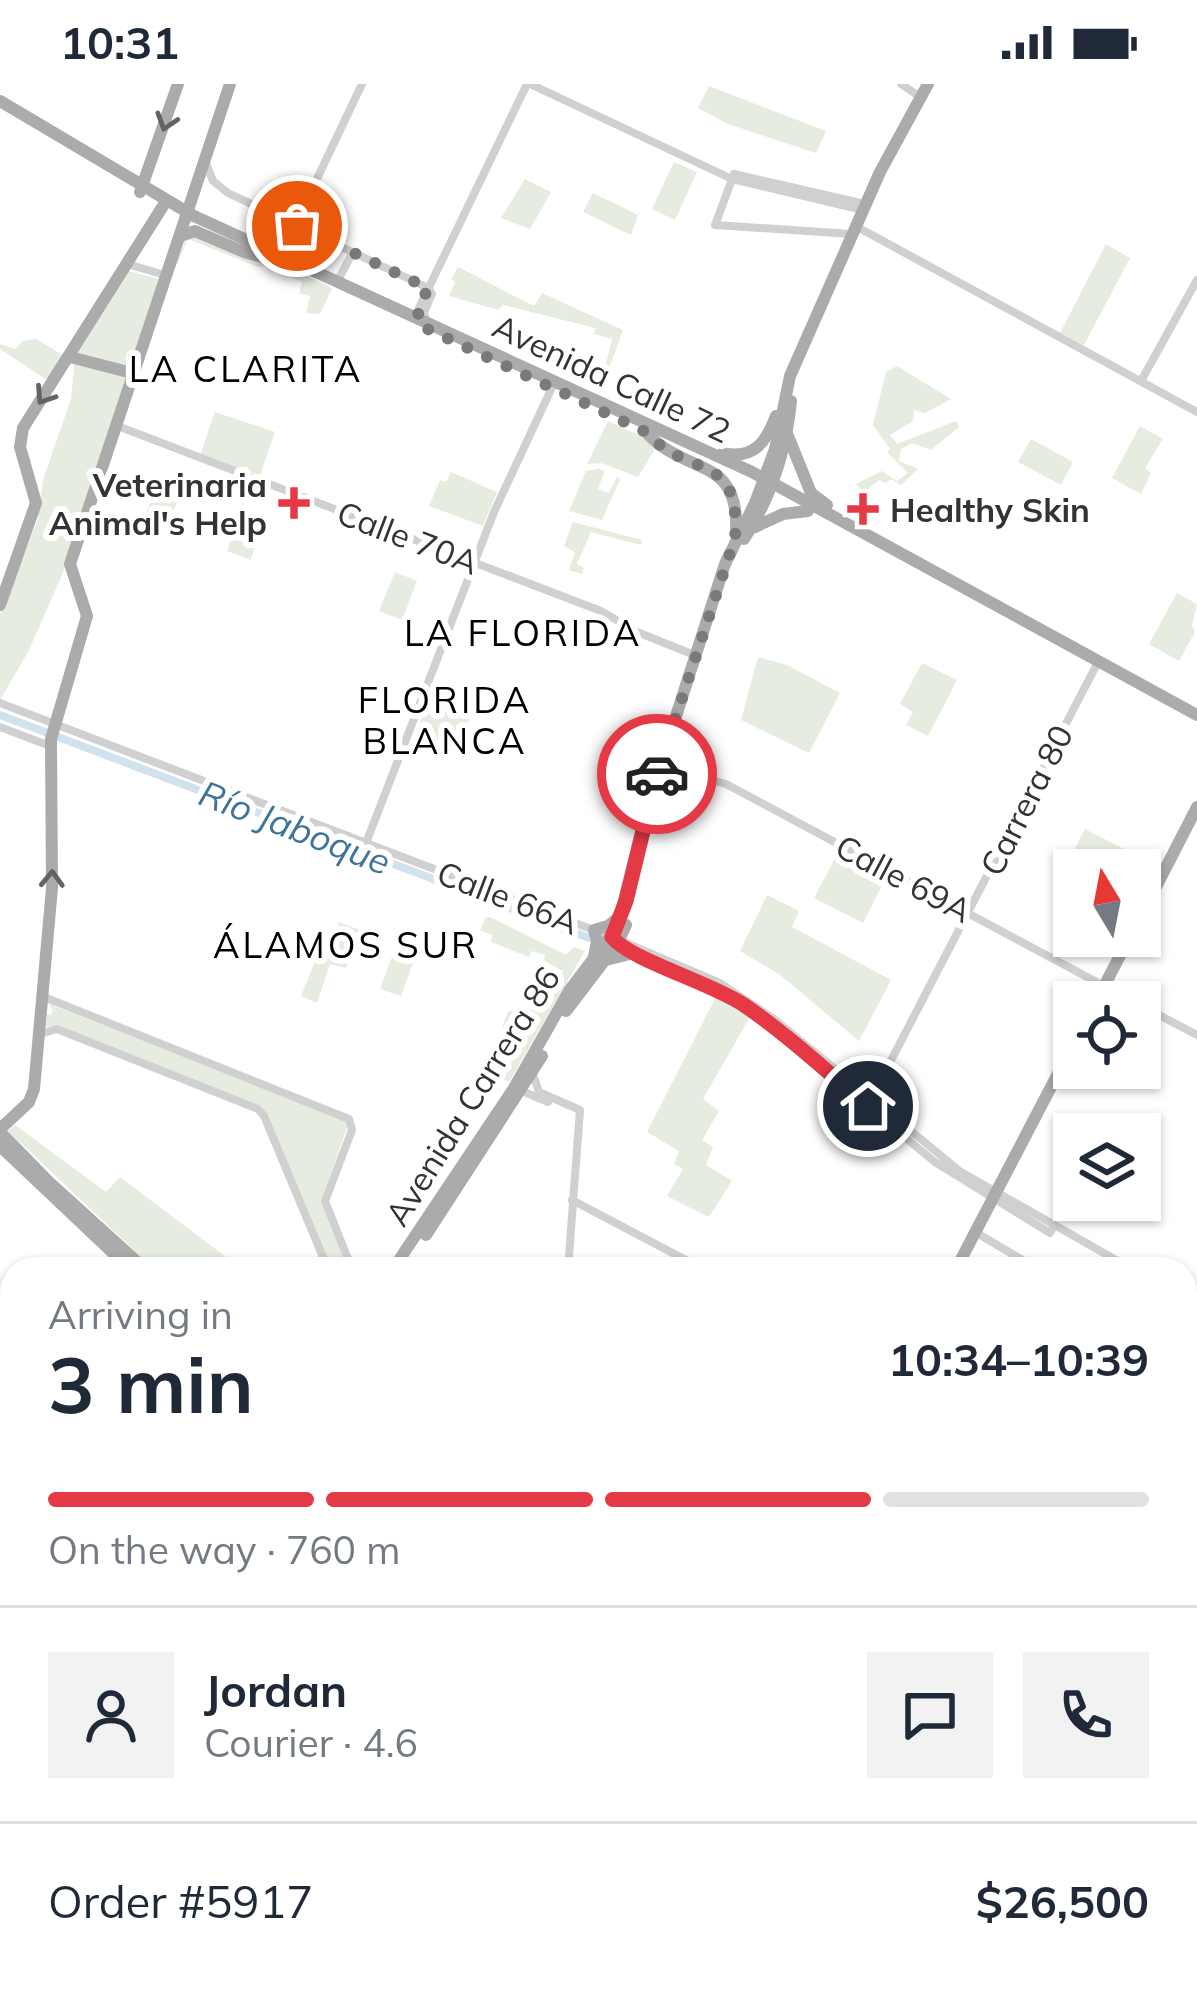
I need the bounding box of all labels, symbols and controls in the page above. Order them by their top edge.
text: 10:31 [60,14,179,70]
one-way arrow [155,111,180,132]
pin [246,175,348,277]
icon: bag [264,193,330,259]
street label: Avenida Calle 72 [487,305,737,451]
district label: LA CLARITA [129,346,363,391]
one-way arrow [36,382,58,404]
place label: Veterinaria Animal's Help [49,464,267,543]
marker: Veterinaria Animal's Help [278,487,310,519]
place label: Healthy Skin [890,489,1090,530]
street label: Calle 70A [332,491,484,583]
marker: Healthy Skin [847,493,879,525]
district label: LA FLORIDA [404,610,642,655]
district label: FLORIDA BLANCA [358,677,532,763]
courier [597,714,717,834]
street label: Carrera 80 [971,718,1081,882]
icon: car [624,741,690,807]
water label: Río Jaboque [193,770,397,884]
street label: Calle 69A [829,825,979,931]
north arrow [1053,849,1161,957]
map controls [1053,849,1161,1221]
street label: Calle 66A [432,851,584,943]
one-way arrow [38,869,64,888]
district label: ÁLAMOS SUR [213,922,479,967]
street label: Avenida Carrera 86 [376,959,568,1233]
button: locate [1053,981,1161,1089]
pin [817,1055,919,1157]
icon: home [835,1073,901,1139]
button: layers [1053,1113,1161,1221]
text: Arriving in [48,1290,233,1339]
text: 10:34–10:39 [888,1331,1149,1387]
text: 3 min [48,1335,254,1433]
text: On the way · 760 m [48,1525,400,1574]
button: person [48,1652,174,1778]
button: chat [867,1652,993,1778]
button: phone [1023,1652,1149,1778]
text: Jordan [204,1662,347,1718]
text: Courier · 4.6 [204,1718,418,1767]
text: Order #5917 [48,1873,313,1929]
text: $26,500 [976,1873,1149,1929]

